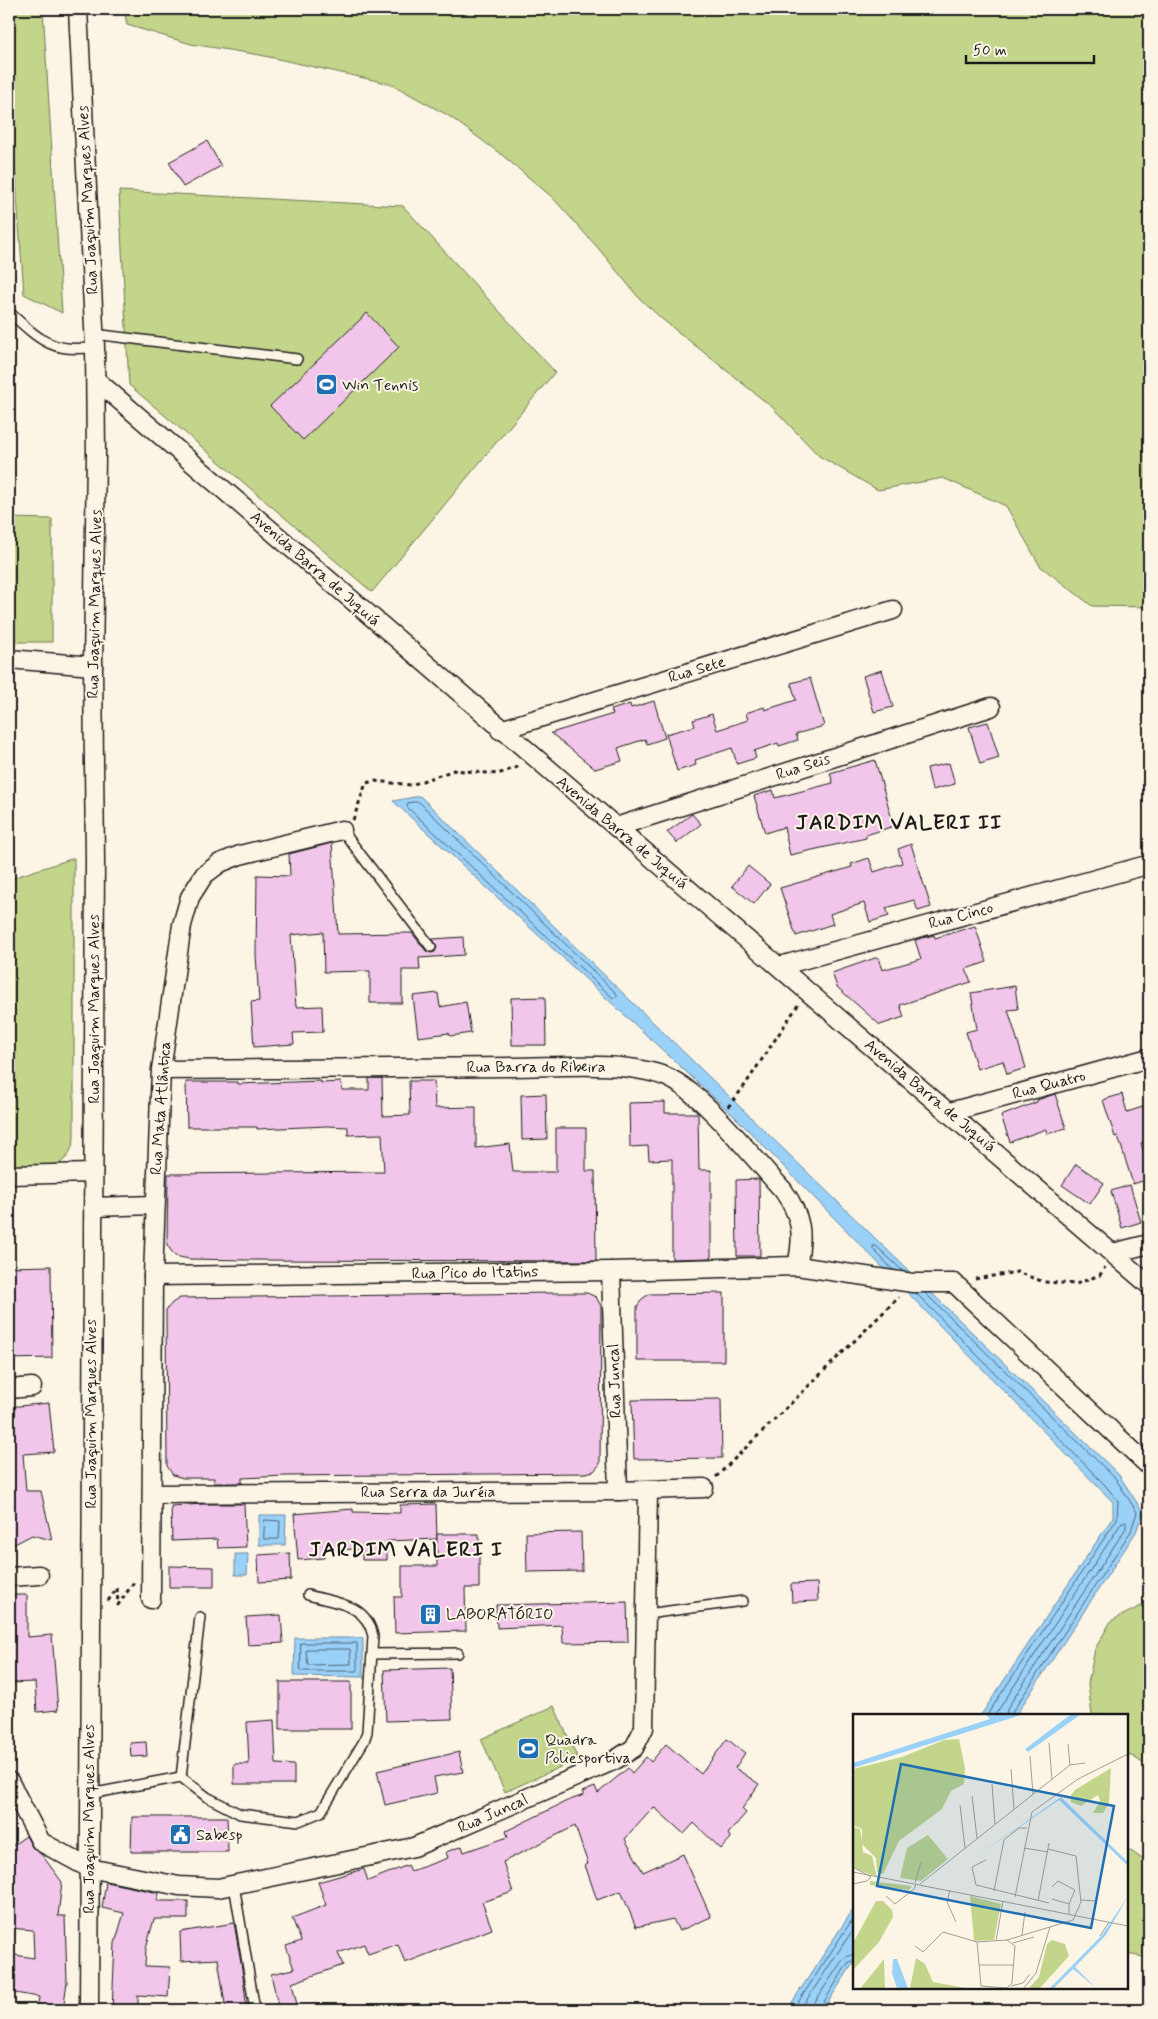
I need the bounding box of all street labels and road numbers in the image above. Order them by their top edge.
street label: Rua Joaquim Marques Alves [73,105,103,295]
street label: Avenida Barra de Juquiá [245,507,385,631]
street label: Rua Joaquim Marques Alves [83,509,107,699]
street label: Rua Sete [666,651,728,689]
street label: Rua Seis [773,748,833,786]
street label: Avenida Barra de Juquiá [552,772,692,894]
street label: Rua Cinco [926,897,996,935]
street label: Rua Joaquim Marques Alves [84,914,105,1104]
street label: Avenida Barra de Juquiá [860,1035,1000,1157]
street label: Rua Mata Atlântica [146,1040,176,1176]
street label: Rua Barra do Ribeira [466,1057,606,1078]
street label: Rua Quatro [1010,1065,1088,1105]
street label: Rua Pico do Itatins [411,1261,539,1285]
street label: Rua Joaquim Marques Alves [81,1319,102,1509]
street label: Rua Juncal [603,1343,627,1419]
street label: Rua Serra da Juréia [361,1482,495,1503]
street label: Rua Joaquim Marques Alves [79,1724,100,1914]
street label: Rua Juncal [455,1789,531,1839]

